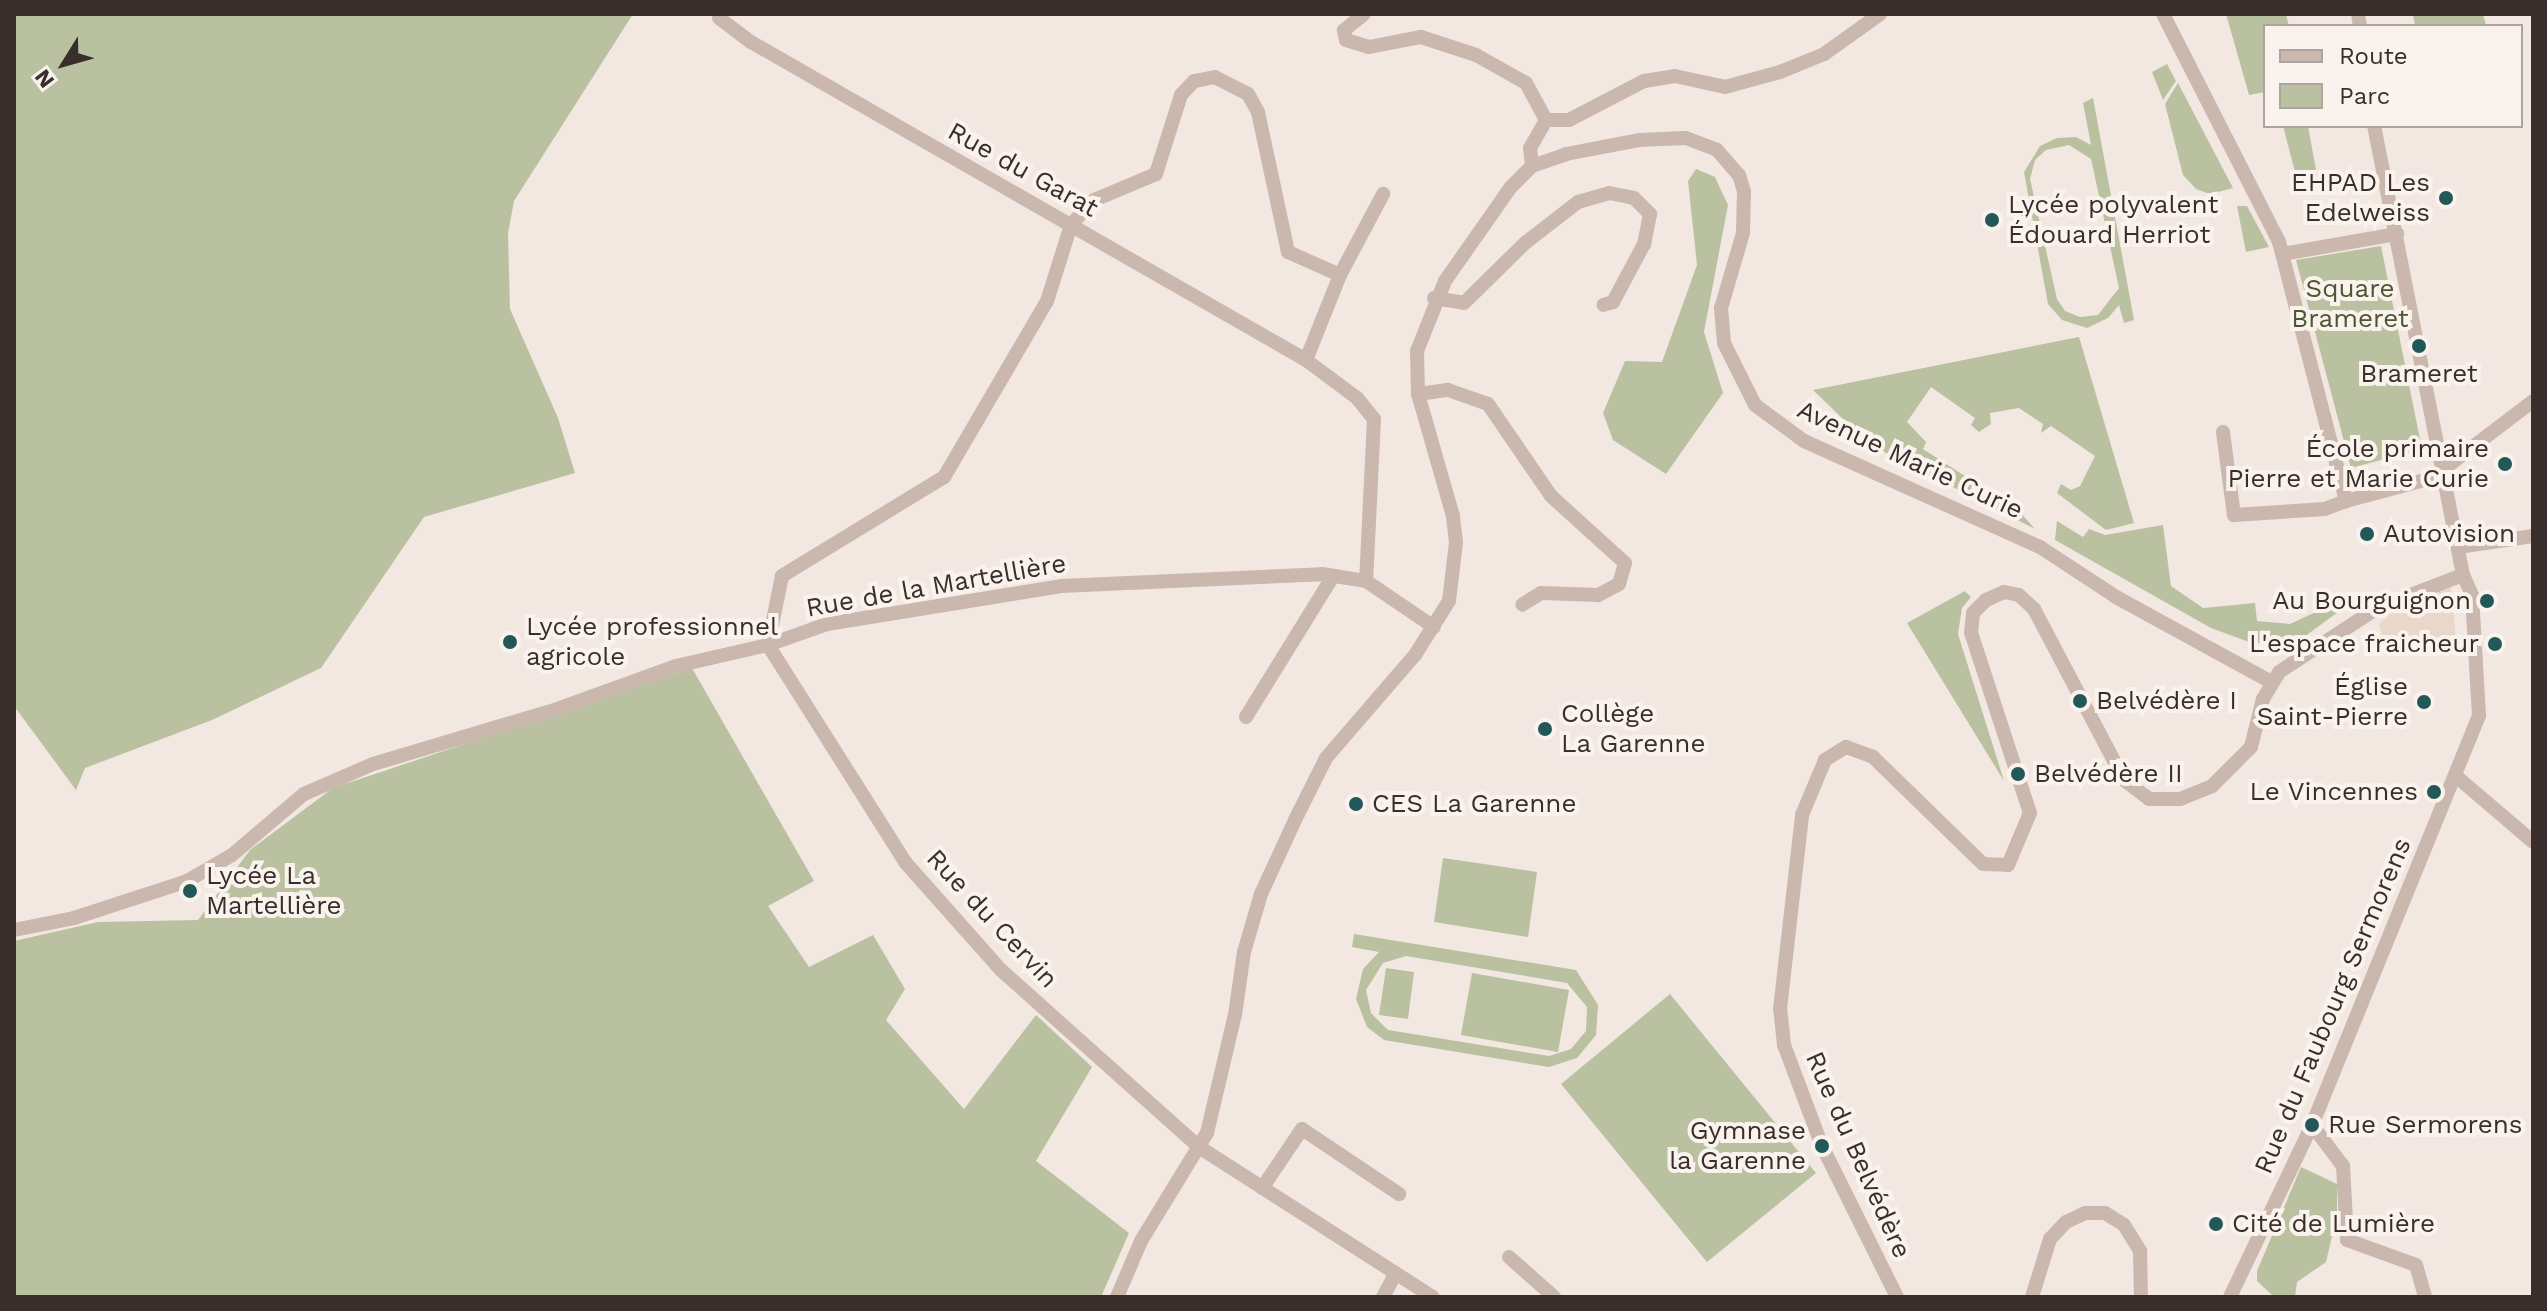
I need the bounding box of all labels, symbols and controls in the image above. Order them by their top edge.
north arrow [24,24,104,104]
legend [2263,24,2523,128]
text: Route [2339,42,2408,70]
text: N [30,65,59,93]
text: Parc [2339,82,2390,110]
street label: Rue du Garat [942,116,1104,224]
place label: EHPAD Les Edelweiss [2291,167,2430,228]
place label: Lycée polyvalent Édouard Herriot [2008,189,2218,250]
marker: EHPAD Les Edelweiss [2437,189,2455,207]
marker: Lycée polyvalent Édouard Herriot [1983,211,2001,229]
park label: Square Brameret [2291,273,2409,334]
marker: Brameret [2410,337,2428,355]
place label: Brameret [2360,358,2478,390]
street label: Avenue Marie Curie [1792,394,2028,526]
place label: École primaire Pierre et Marie Curie [2228,433,2489,494]
marker: École primaire Pierre et Marie Curie [2496,455,2514,473]
place label: Autovision [2383,518,2515,550]
marker: Autovision [2358,525,2376,543]
street label: Rue de la Martellière [803,548,1069,624]
place label: Au Bourguignon [2272,585,2471,617]
marker: Au Bourguignon [2478,592,2496,610]
place label: Lycée professionnel agricole [526,611,778,672]
place label: L'espace fraicheur [2248,628,2479,660]
marker: Lycée professionnel agricole [501,633,519,651]
marker: L'espace fraicheur [2486,635,2504,653]
place label: Église Saint-Pierre [2257,671,2408,732]
place label: Belvédère I [2096,685,2237,717]
marker: Belvédère I [2071,692,2089,710]
marker: Église Saint-Pierre [2415,693,2433,711]
place label: Collège La Garenne [1561,698,1706,760]
marker: Collège La Garenne [1536,720,1554,738]
place label: Belvédère II [2034,758,2183,790]
marker: Belvédère II [2009,765,2027,783]
place label: Le Vincennes [2249,776,2418,808]
marker: Le Vincennes [2425,783,2443,801]
place label: CES La Garenne [1372,788,1577,820]
marker: CES La Garenne [1347,795,1365,813]
street label: Rue du Faubourg Sermorens [2248,833,2418,1179]
street label: Rue du Cervin [920,843,1064,995]
place label: Lycée La Martellière [206,860,342,922]
marker: Lycée La Martellière [181,882,199,900]
street label: Rue du Belvédère [1798,1047,1918,1263]
place label: Rue Sermorens [2328,1109,2523,1141]
place label: Gymnase la Garenne [1669,1115,1806,1176]
marker: Rue Sermorens [2303,1116,2321,1134]
marker: Gymnase la Garenne [1813,1137,1831,1155]
place label: Cité de Lumière [2232,1208,2435,1240]
marker: Cité de Lumière [2207,1215,2225,1233]

